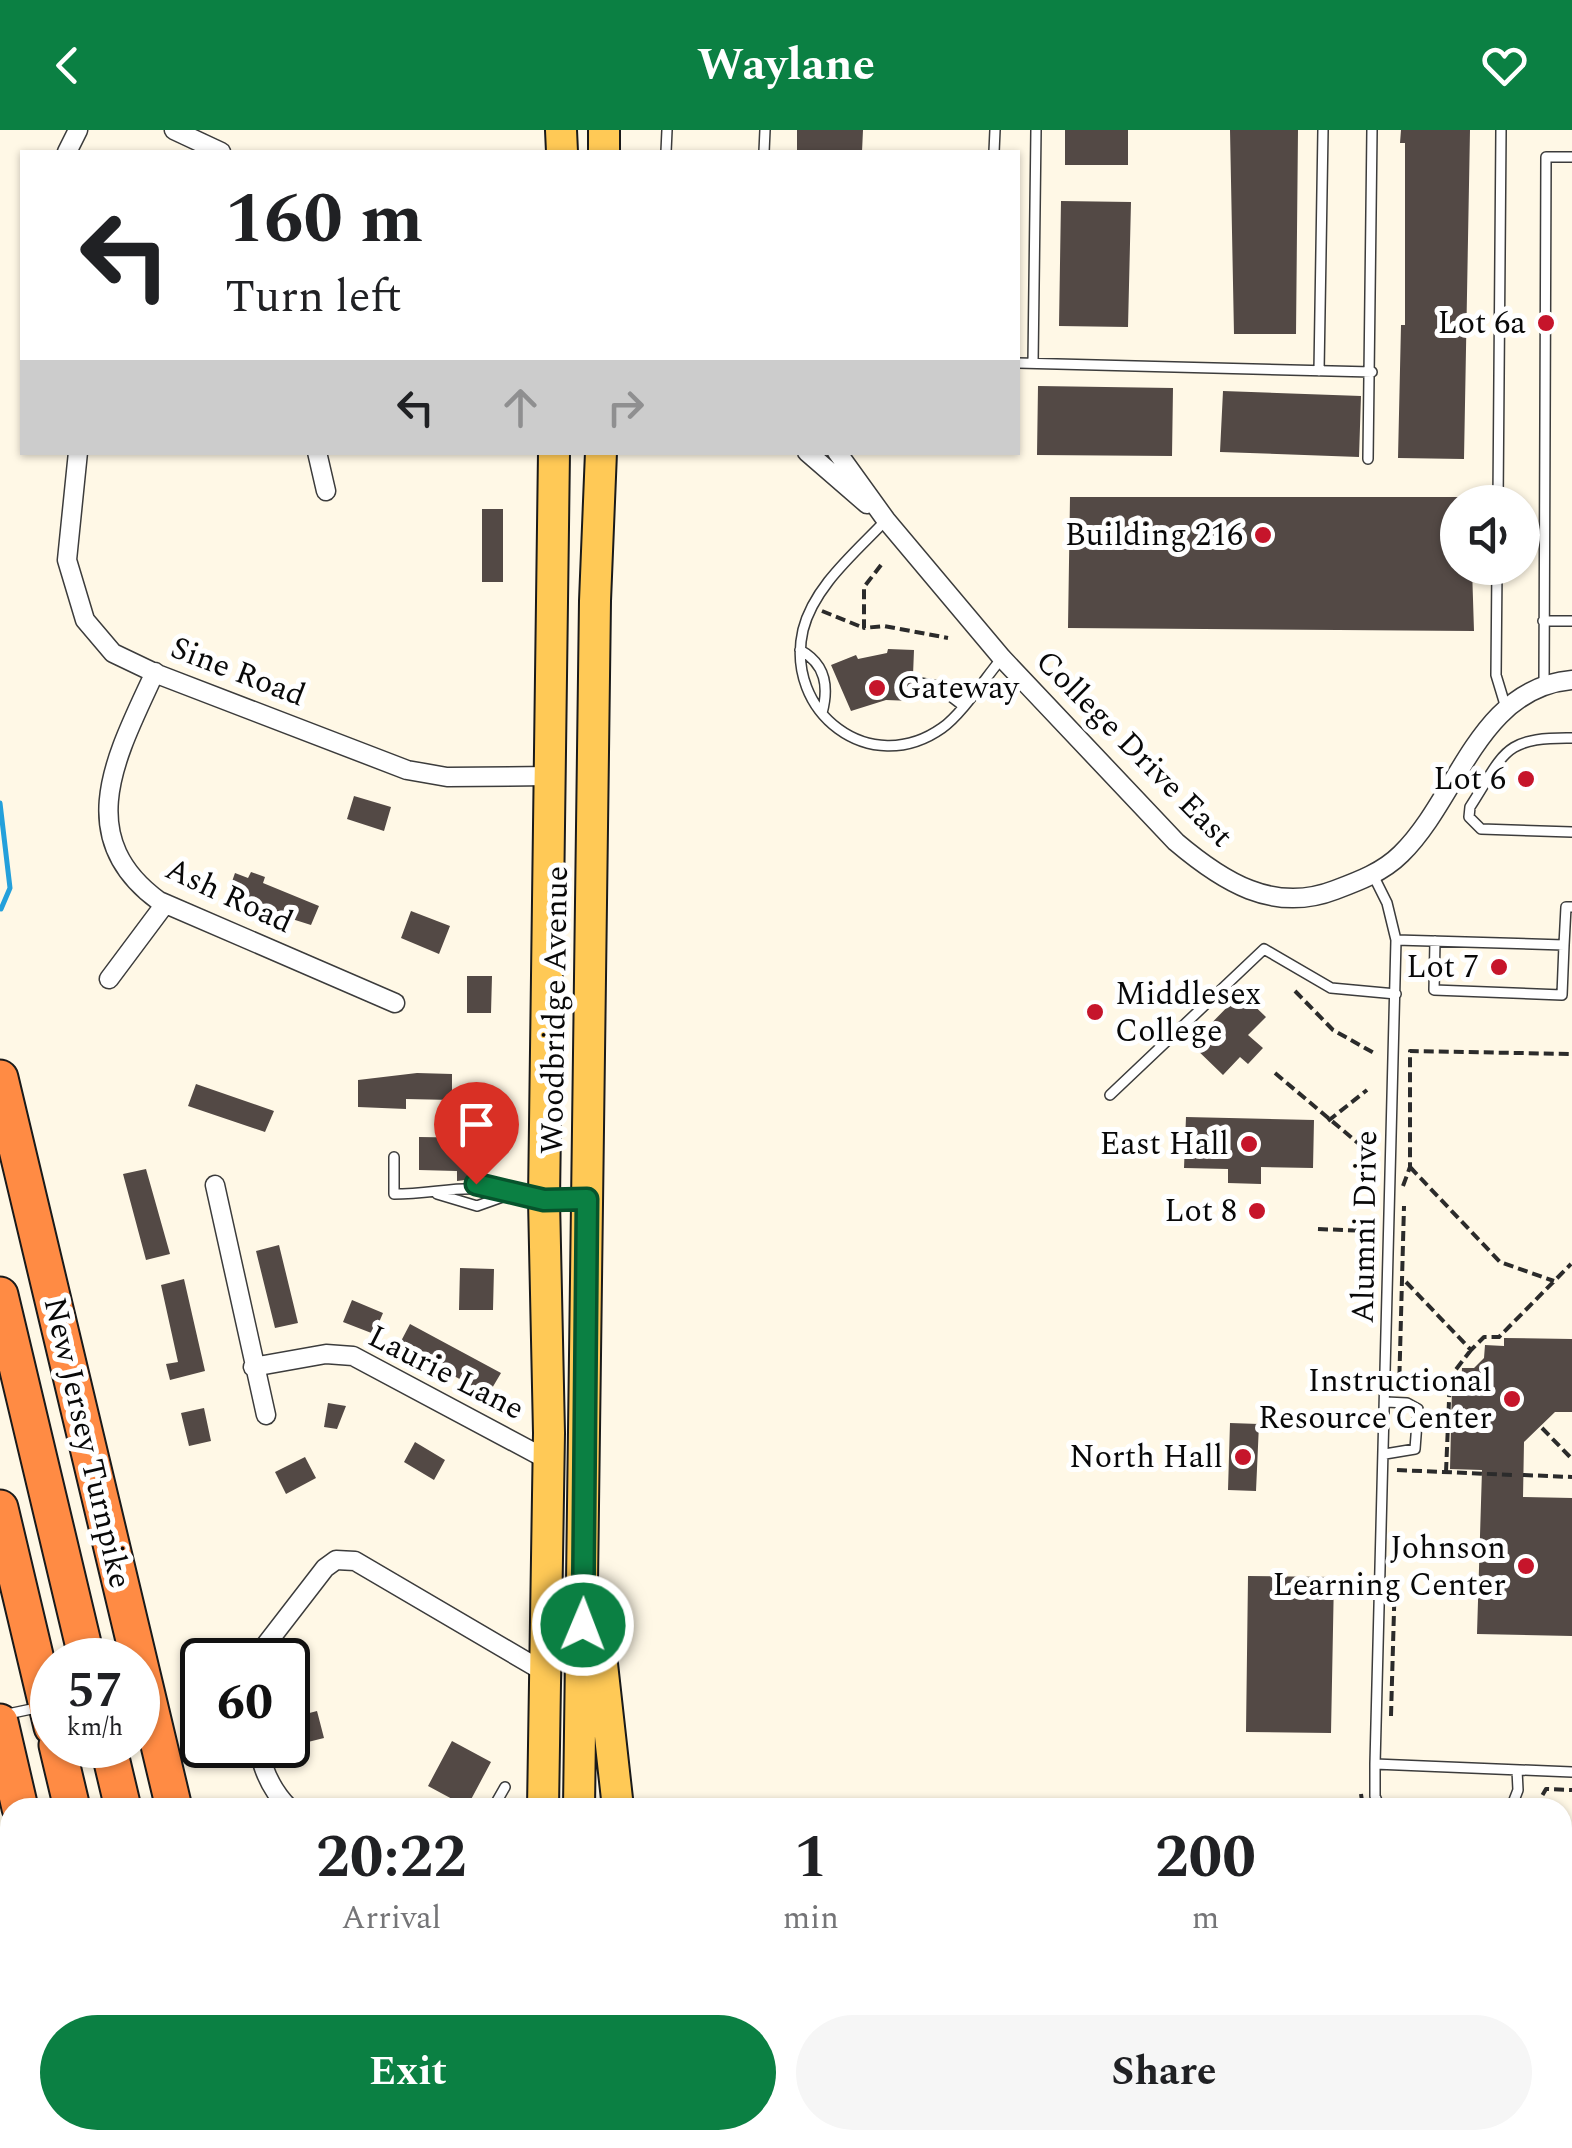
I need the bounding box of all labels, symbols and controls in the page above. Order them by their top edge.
text: Waylane [697,31,875,100]
icon: back [40,38,95,93]
icon: heart [1477,38,1532,93]
text: 160 m [225,167,423,273]
icon: left [60,190,190,320]
text: Turn left [225,263,402,332]
place label: Lot 6a [1438,299,1526,348]
marker: Lot 6a [1535,312,1557,334]
icon: left [388,380,443,435]
icon: ahead [493,380,548,435]
icon: right [598,380,653,435]
map controls [1440,485,1540,585]
button: sound [1440,485,1540,585]
place label: Building 216 [1065,511,1243,560]
marker: Building 216 [1252,524,1274,546]
street label: Sine Road [163,624,313,720]
street label: College Drive East [1024,639,1244,859]
place label: Gateway [897,664,1021,713]
marker: Gateway [866,677,888,699]
place label: Lot 6 [1433,755,1506,804]
marker: Lot 6 [1515,768,1537,790]
street label: Ash Road [157,845,301,947]
street label: Woodbridge Avenue [528,865,582,1155]
place label: Lot 7 [1406,943,1479,992]
marker: Lot 7 [1488,956,1510,978]
place label: Middlesex College [1115,970,1261,1056]
marker: Middlesex College [1084,1001,1106,1023]
pin [434,1082,519,1185]
icon: arrive [449,1097,504,1152]
place label: East Hall [1099,1120,1229,1169]
street label: Alumni Drive [1339,1130,1391,1324]
marker: East Hall [1238,1133,1260,1155]
place label: Lot 8 [1164,1187,1237,1236]
marker: Lot 8 [1246,1200,1268,1222]
street label: New Jersey Turnpike [30,1293,144,1593]
street label: Laurie Lane [359,1313,533,1433]
place label: Instructional Resource Center [1258,1357,1492,1443]
marker: Instructional Resource Center [1501,1388,1523,1410]
place label: North Hall [1069,1433,1223,1482]
marker: North Hall [1232,1446,1254,1468]
place label: Johnson Learning Center [1272,1524,1506,1610]
marker: Johnson Learning Center [1515,1555,1537,1577]
position arrow [531,1573,635,1677]
speed limit sign: 60 [180,1638,310,1768]
text: 57 [67,1653,123,1729]
text: km/h [67,1709,123,1747]
text: 20:22 [316,1812,467,1904]
text: 1 [794,1812,828,1904]
text: 200 [1155,1812,1256,1904]
text: Arrival [342,1894,441,1943]
text: min [783,1894,839,1943]
text: m [1192,1894,1219,1943]
button: Exit [40,2015,776,2130]
button: Share [796,2015,1532,2130]

